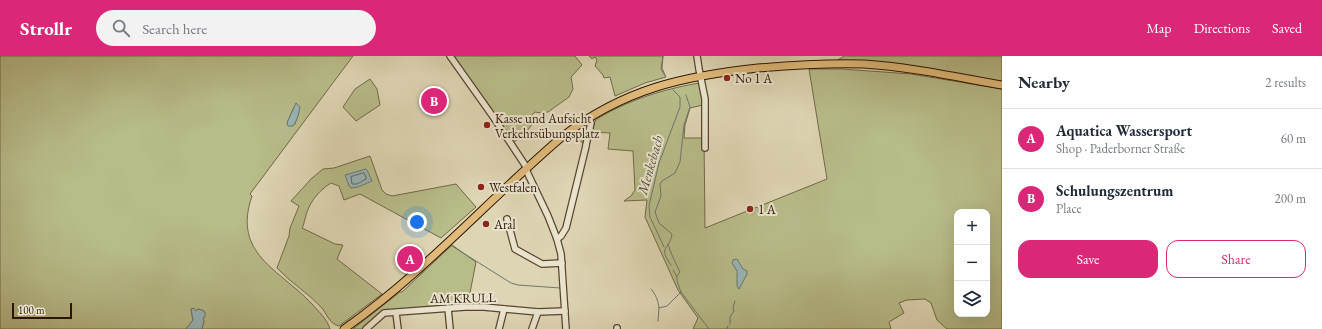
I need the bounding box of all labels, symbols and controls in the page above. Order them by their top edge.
search box [96,10,376,46]
text: Strollr [20,16,72,41]
icon: search [110,17,132,39]
text: Search here [142,19,207,38]
text: Map [1146,19,1172,37]
text: Directions [1194,19,1250,37]
text: Saved [1272,19,1302,37]
place label: No 1 A [735,70,773,87]
text: Nearby [1018,71,1070,93]
marker: No 1 A [722,73,732,83]
text: 2 results [1265,74,1306,91]
pin: B [421,86,447,116]
place label: Kasse und Aufsicht Verkehrsübungsplatz [495,110,599,142]
marker: Kasse und Aufsicht Verkehrsübungsplatz [482,120,492,130]
text: Aquatica Wassersport [1056,121,1192,140]
text: A [1026,130,1036,147]
text: 60 m [1281,130,1306,147]
water label: Menkebach [633,133,667,198]
text: Shop · Paderborner Straße [1056,140,1185,157]
place label: Westfalen [489,179,537,196]
text: Schulungszentrum [1056,181,1173,200]
marker: Westfalen [476,182,486,192]
text: B [1027,190,1035,207]
text: 200 m [1275,190,1306,207]
text: Place [1056,200,1082,217]
place label: 1 A [758,201,777,218]
marker: 1 A [745,204,755,214]
map controls [954,209,990,317]
button: + [954,209,990,245]
your location [407,212,427,232]
place label: Aral [493,216,516,233]
marker: Aral [481,219,491,229]
button: Save [1018,240,1158,278]
button: Share [1166,240,1306,278]
pin: A [397,244,423,274]
button: − [954,245,990,281]
button: layers [954,281,990,317]
street label: AM KRULL [429,289,497,307]
scale bar [12,301,72,320]
text: 100 m [18,303,45,317]

